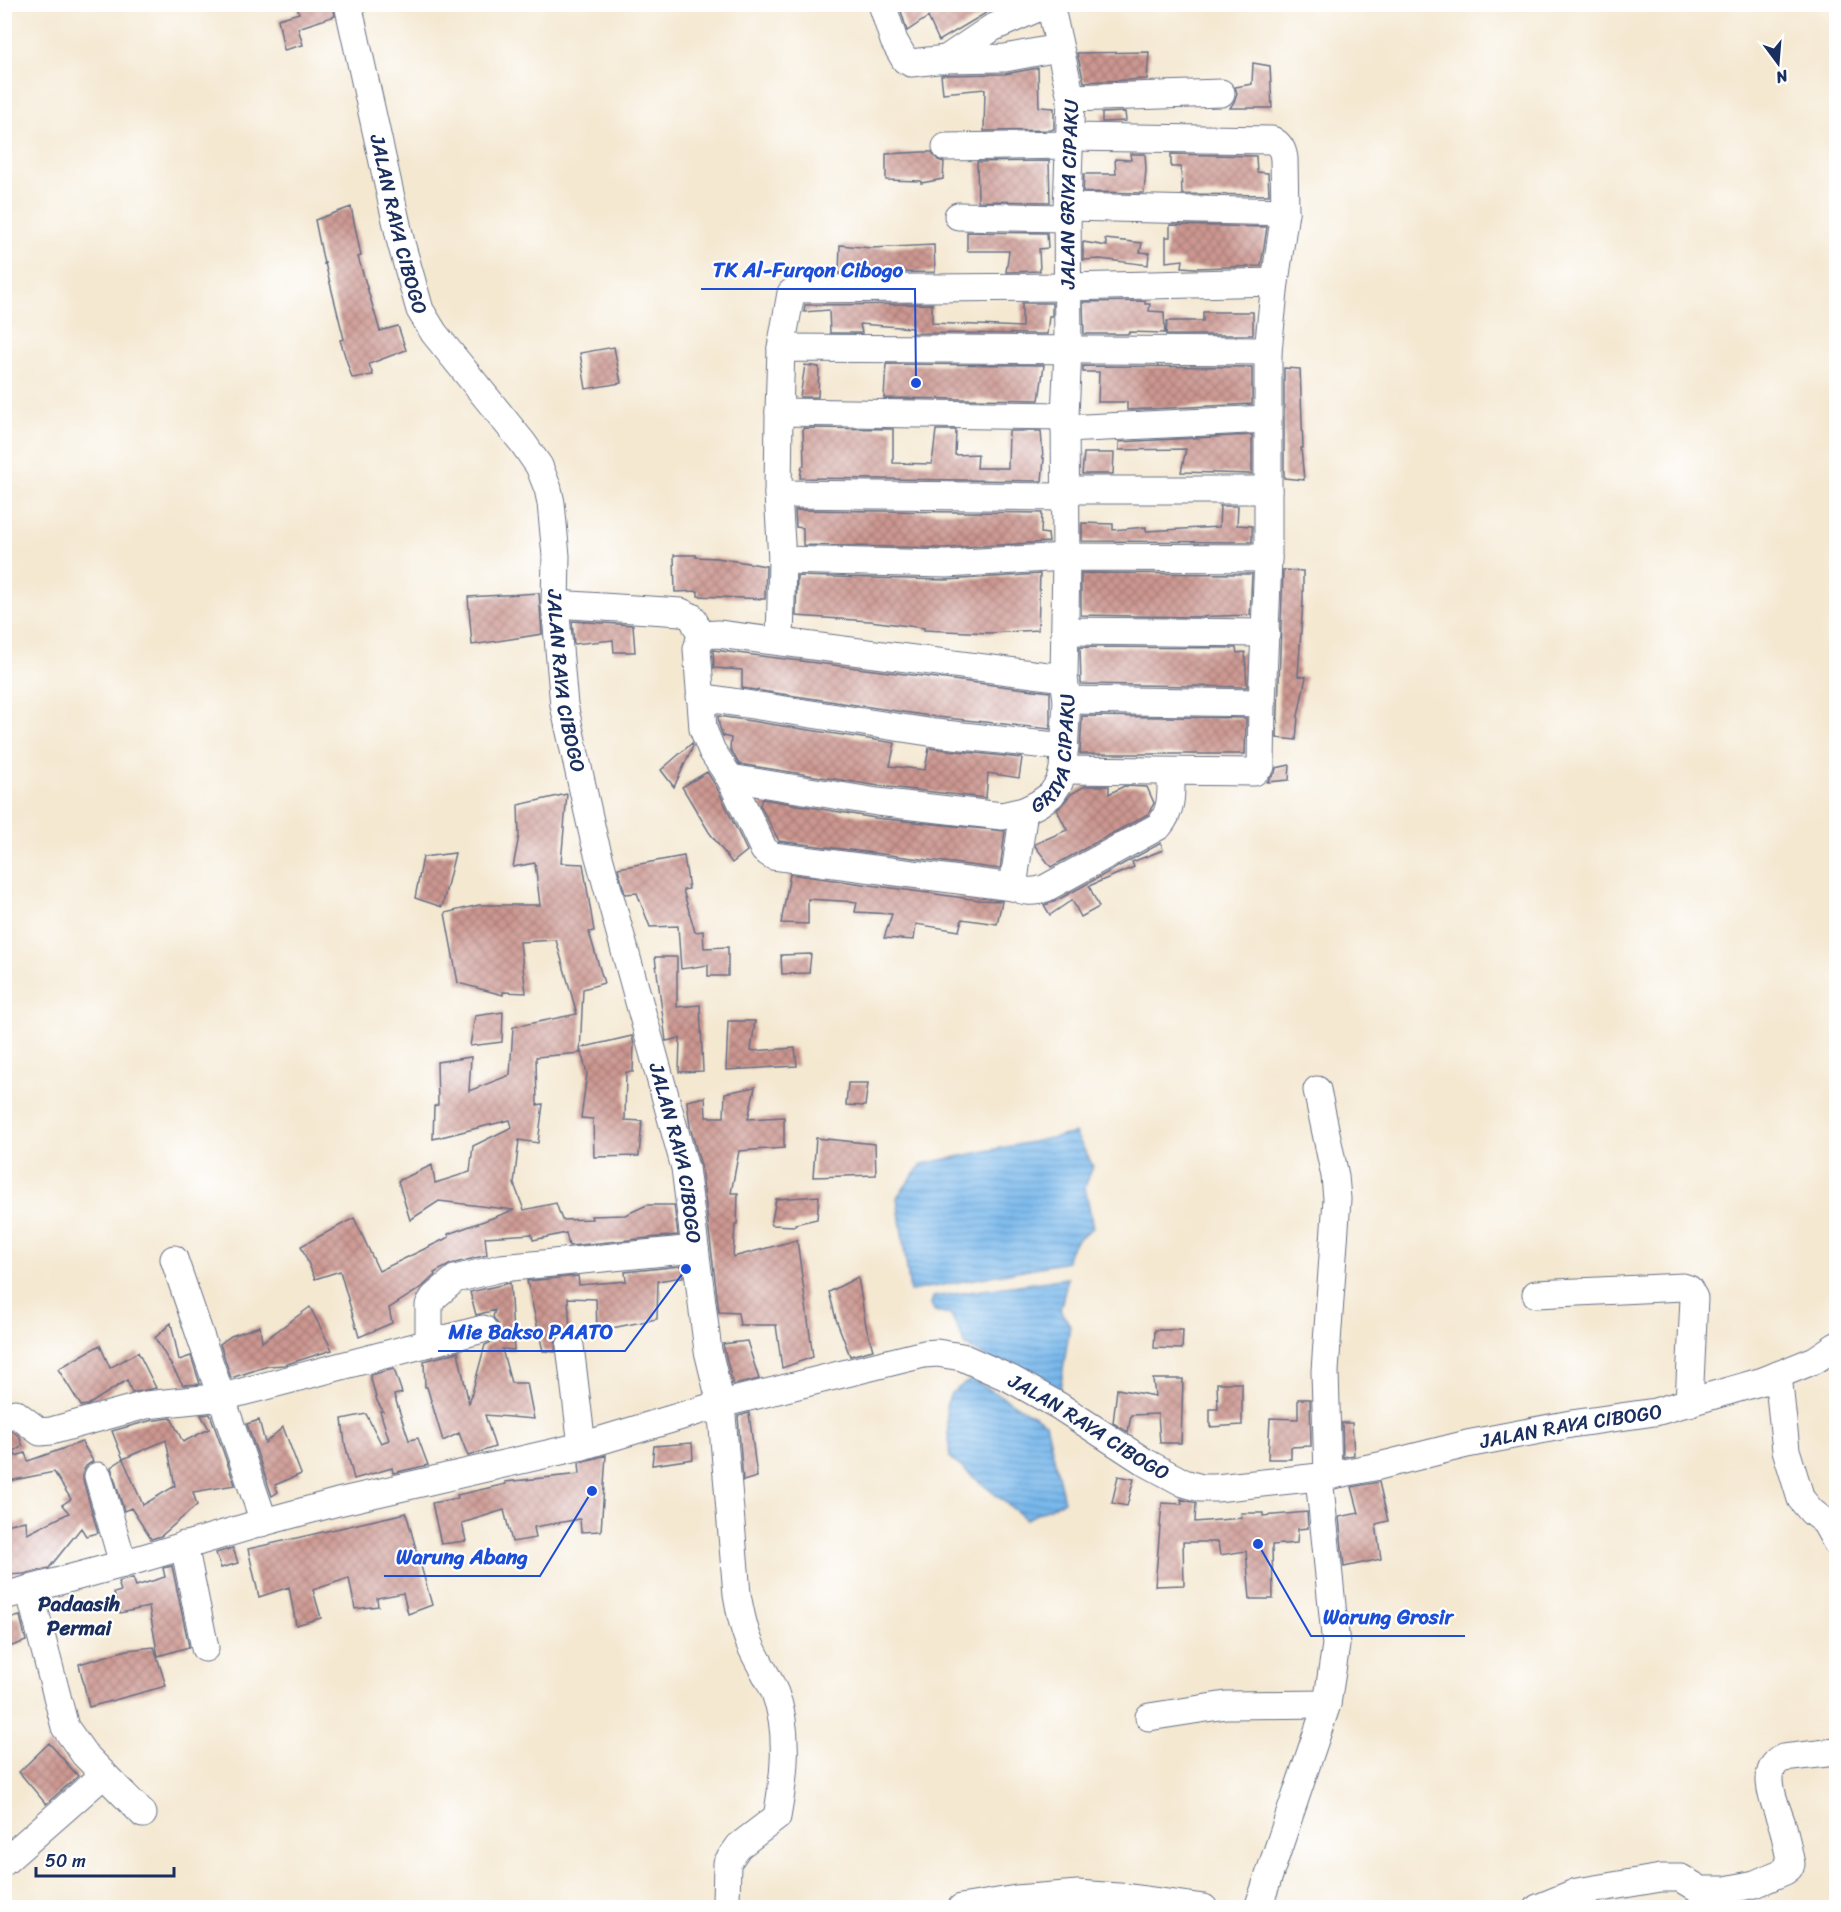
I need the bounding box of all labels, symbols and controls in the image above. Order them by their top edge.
north arrow [1748,33,1808,93]
text: N [1772,61,1792,93]
street label: JALAN GRIYA CIPAKU [1050,98,1089,290]
street label: JALAN RAYA CIBOGO [359,130,437,319]
callout: TK Al-Furqon Cibogo [701,250,915,289]
text: TK Al-Furqon Cibogo [713,251,904,289]
street label: JALAN RAYA CIBOGO [537,588,596,776]
street label: GRIYA CIPAKU [1025,691,1086,823]
street label: JALAN RAYA CIBOGO [638,1058,711,1246]
callout: Mie Bakso PAATO [438,1312,625,1351]
text: Mie Bakso PAATO [448,1313,613,1351]
street label: JALAN RAYA CIBOGO [1001,1363,1176,1490]
street label: JALAN RAYA CIBOGO [1476,1394,1667,1459]
callout: Warung Abang [384,1537,540,1576]
text: Warung Abang [396,1538,528,1576]
district label: Padaasih Permai [38,1585,120,1647]
callout: Warung Grosir [1311,1597,1465,1636]
text: Warung Grosir [1323,1598,1454,1636]
scale bar [36,1840,174,1878]
text: 50 m [45,1845,86,1877]

